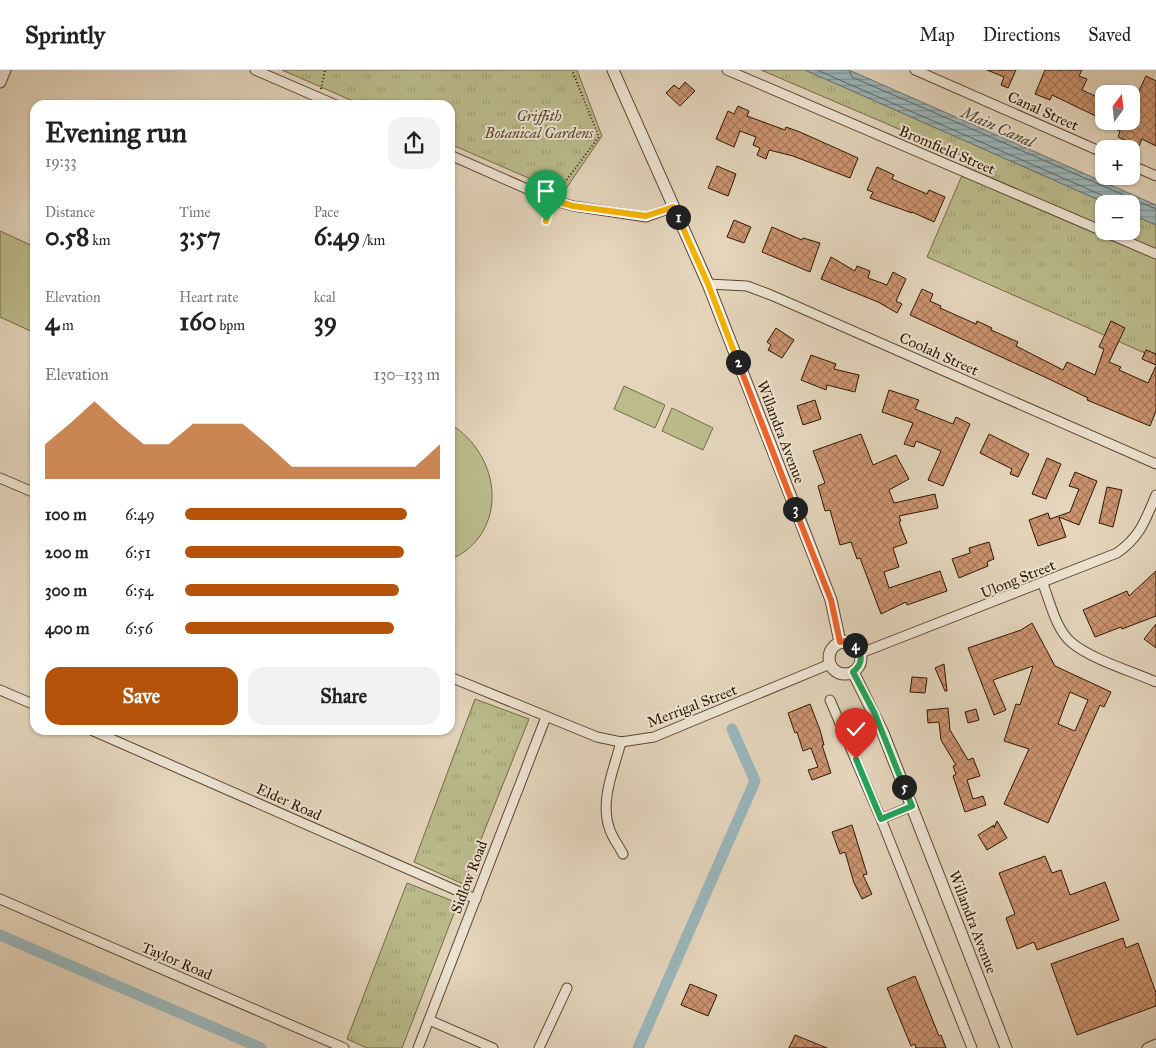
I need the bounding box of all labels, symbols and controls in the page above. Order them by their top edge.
text: Sprintly [25,20,105,50]
text: Map [919,24,955,46]
text: Directions [983,24,1060,46]
text: Saved [1088,24,1131,46]
north arrow [1095,85,1140,130]
map controls [1095,85,1140,240]
street label: Canal Street [1005,87,1082,135]
water label: Main Canal [957,102,1039,152]
park label: Griffith Botanical Gardens [484,107,594,142]
text: Evening run [45,115,187,150]
button: share [388,117,440,169]
street label: Bromfield Street [896,122,998,179]
button: + [1095,140,1140,185]
text: 19:33 [45,152,77,171]
pin [525,170,567,221]
icon: arrive [532,177,560,205]
button: − [1095,195,1140,240]
text: Distance [45,204,95,221]
text: Time [179,204,210,221]
text: Pace [314,204,339,221]
pin: 1 [666,204,690,230]
text: 1 [676,209,681,226]
text: 0.58 [45,221,89,252]
text: 3:57 [179,221,221,252]
text: 6:49 [314,221,360,252]
text: km [89,232,111,249]
text: /km [360,232,385,249]
text: Elevation [45,289,101,306]
text: Heart rate [179,289,238,306]
text: kcal [314,289,336,306]
text: 4 [45,306,59,337]
text: 160 [179,306,217,337]
text: 39 [314,306,337,337]
text: m [59,317,74,334]
text: bpm [217,317,245,334]
street label: Coolah Street [897,329,982,380]
pin: 2 [726,350,750,374]
text: 2 [735,354,742,371]
text: Elevation [45,365,109,384]
text: 130–133 m [374,365,440,384]
street label: Willandra Avenue [753,378,809,486]
pin: 3 [782,496,808,522]
text: 3 [793,501,798,518]
text: 100 m [45,505,87,524]
text: 6:49 [125,505,155,524]
text: 200 m [45,543,88,562]
text: 6:51 [125,543,151,562]
street label: Ulong Street [978,556,1059,602]
text: 300 m [45,581,87,600]
text: 6:54 [125,581,153,600]
text: 400 m [45,619,89,638]
text: 6:56 [125,619,153,638]
pin: 4 [842,632,868,658]
text: 4 [852,637,859,654]
button: Save [45,667,238,725]
button: Share [248,667,440,725]
street label: Merrigal Street [645,680,740,731]
pin [835,708,877,759]
icon: check [842,715,870,743]
pin: 5 [892,774,916,800]
text: 5 [901,779,908,796]
street label: Elder Road [254,780,325,825]
street label: Sidlow Road [447,837,491,916]
street label: Willandra Avenue [945,868,1001,976]
street label: Taylor Road [139,938,215,984]

